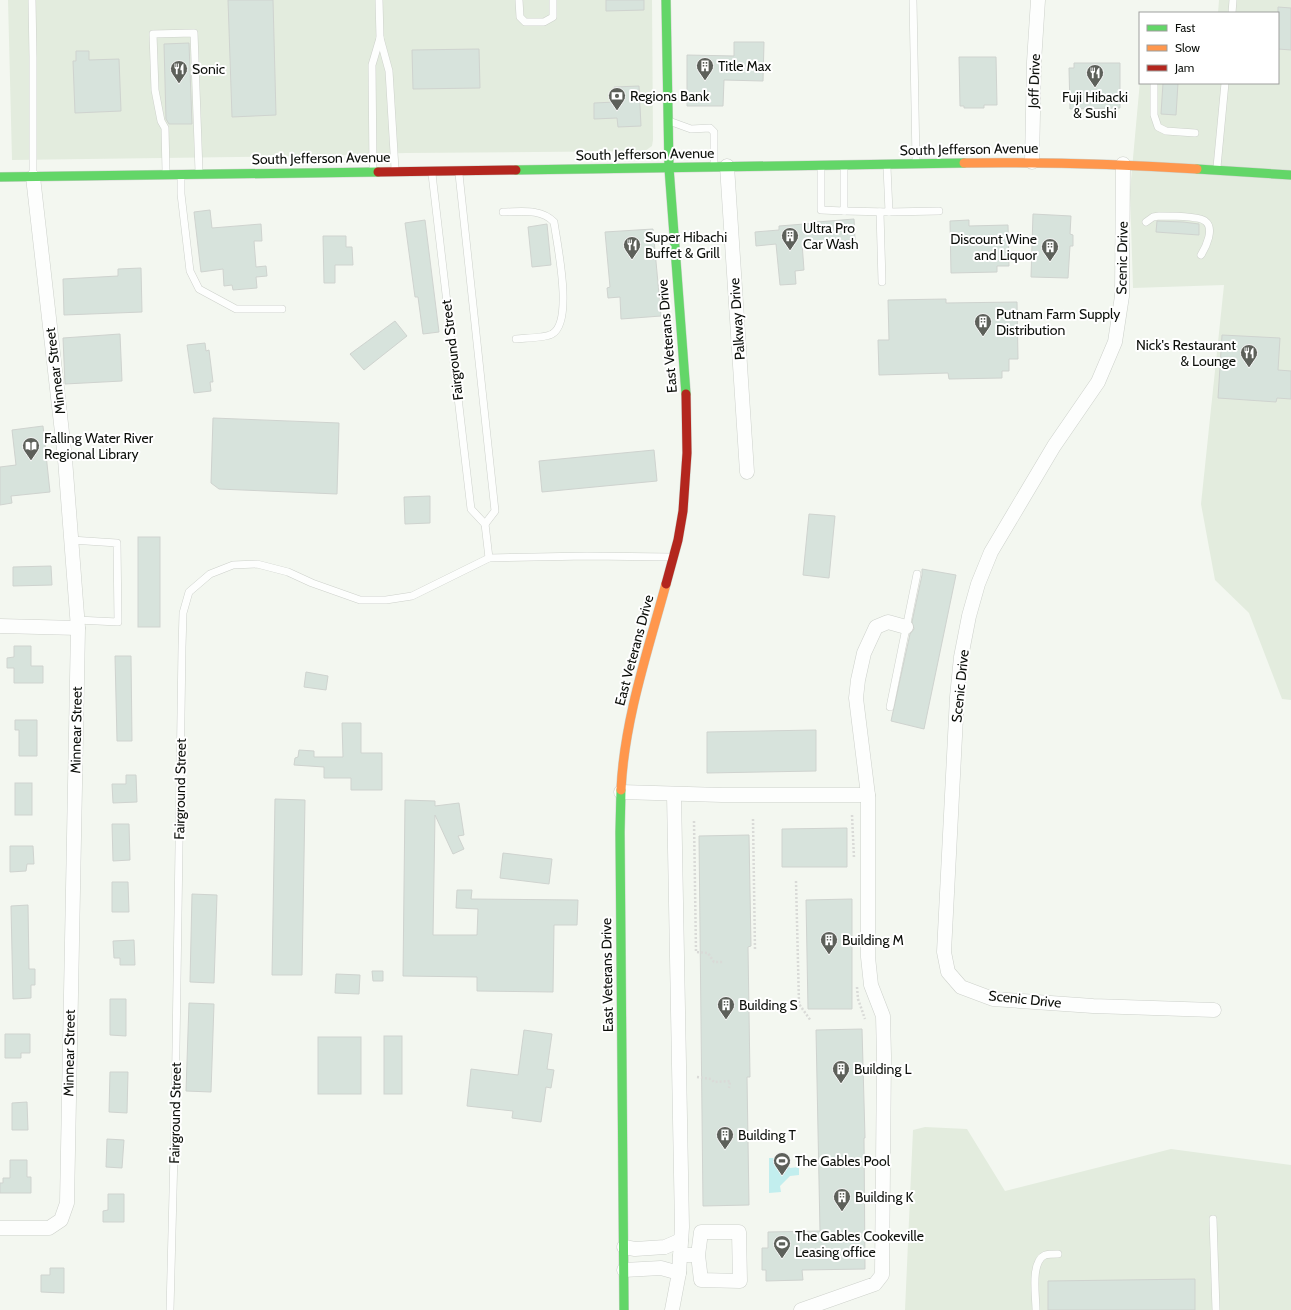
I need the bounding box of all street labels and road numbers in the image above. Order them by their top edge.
street label: Joff Drive [1024,53,1044,110]
street label: South Jefferson Avenue [899,139,1039,159]
street label: South Jefferson Avenue [575,144,715,164]
street label: South Jefferson Avenue [251,148,391,168]
street label: Scenic Drive [1112,221,1132,295]
street label: Palkway Drive [725,277,749,361]
street label: East Veterans Drive [653,278,681,394]
street label: Fairground Street [437,298,467,401]
street label: Minnear Street [41,326,69,415]
street label: East Veterans Drive [611,593,657,707]
street label: Scenic Drive [947,649,973,723]
street label: Minnear Street [66,686,86,774]
street label: Fairground Street [170,738,190,840]
street label: East Veterans Drive [597,918,617,1032]
street label: Scenic Drive [988,986,1062,1012]
street label: Minnear Street [59,1009,79,1097]
street label: Fairground Street [165,1062,185,1164]

